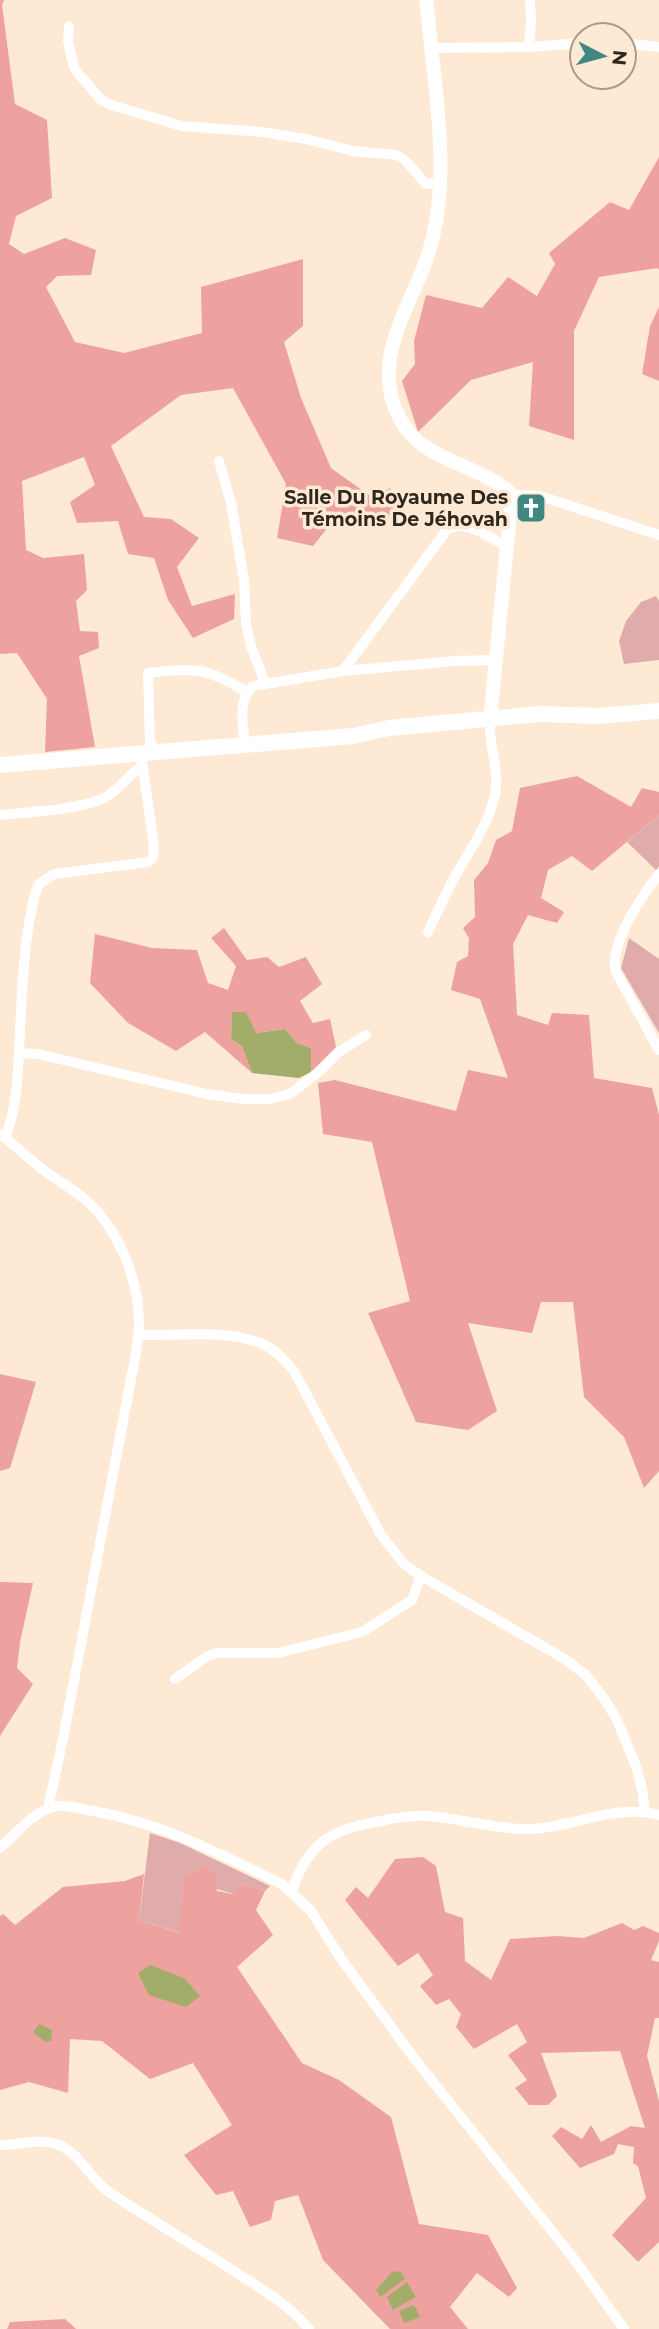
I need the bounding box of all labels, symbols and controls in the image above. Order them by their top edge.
north arrow [568,21,638,91]
text: N [607,49,632,67]
place label: Salle Du Royaume Des Témoins De Jéhovah [284,486,508,531]
church icon: Salle Du Royaume Des Témoins De Jéhovah [514,491,548,525]

